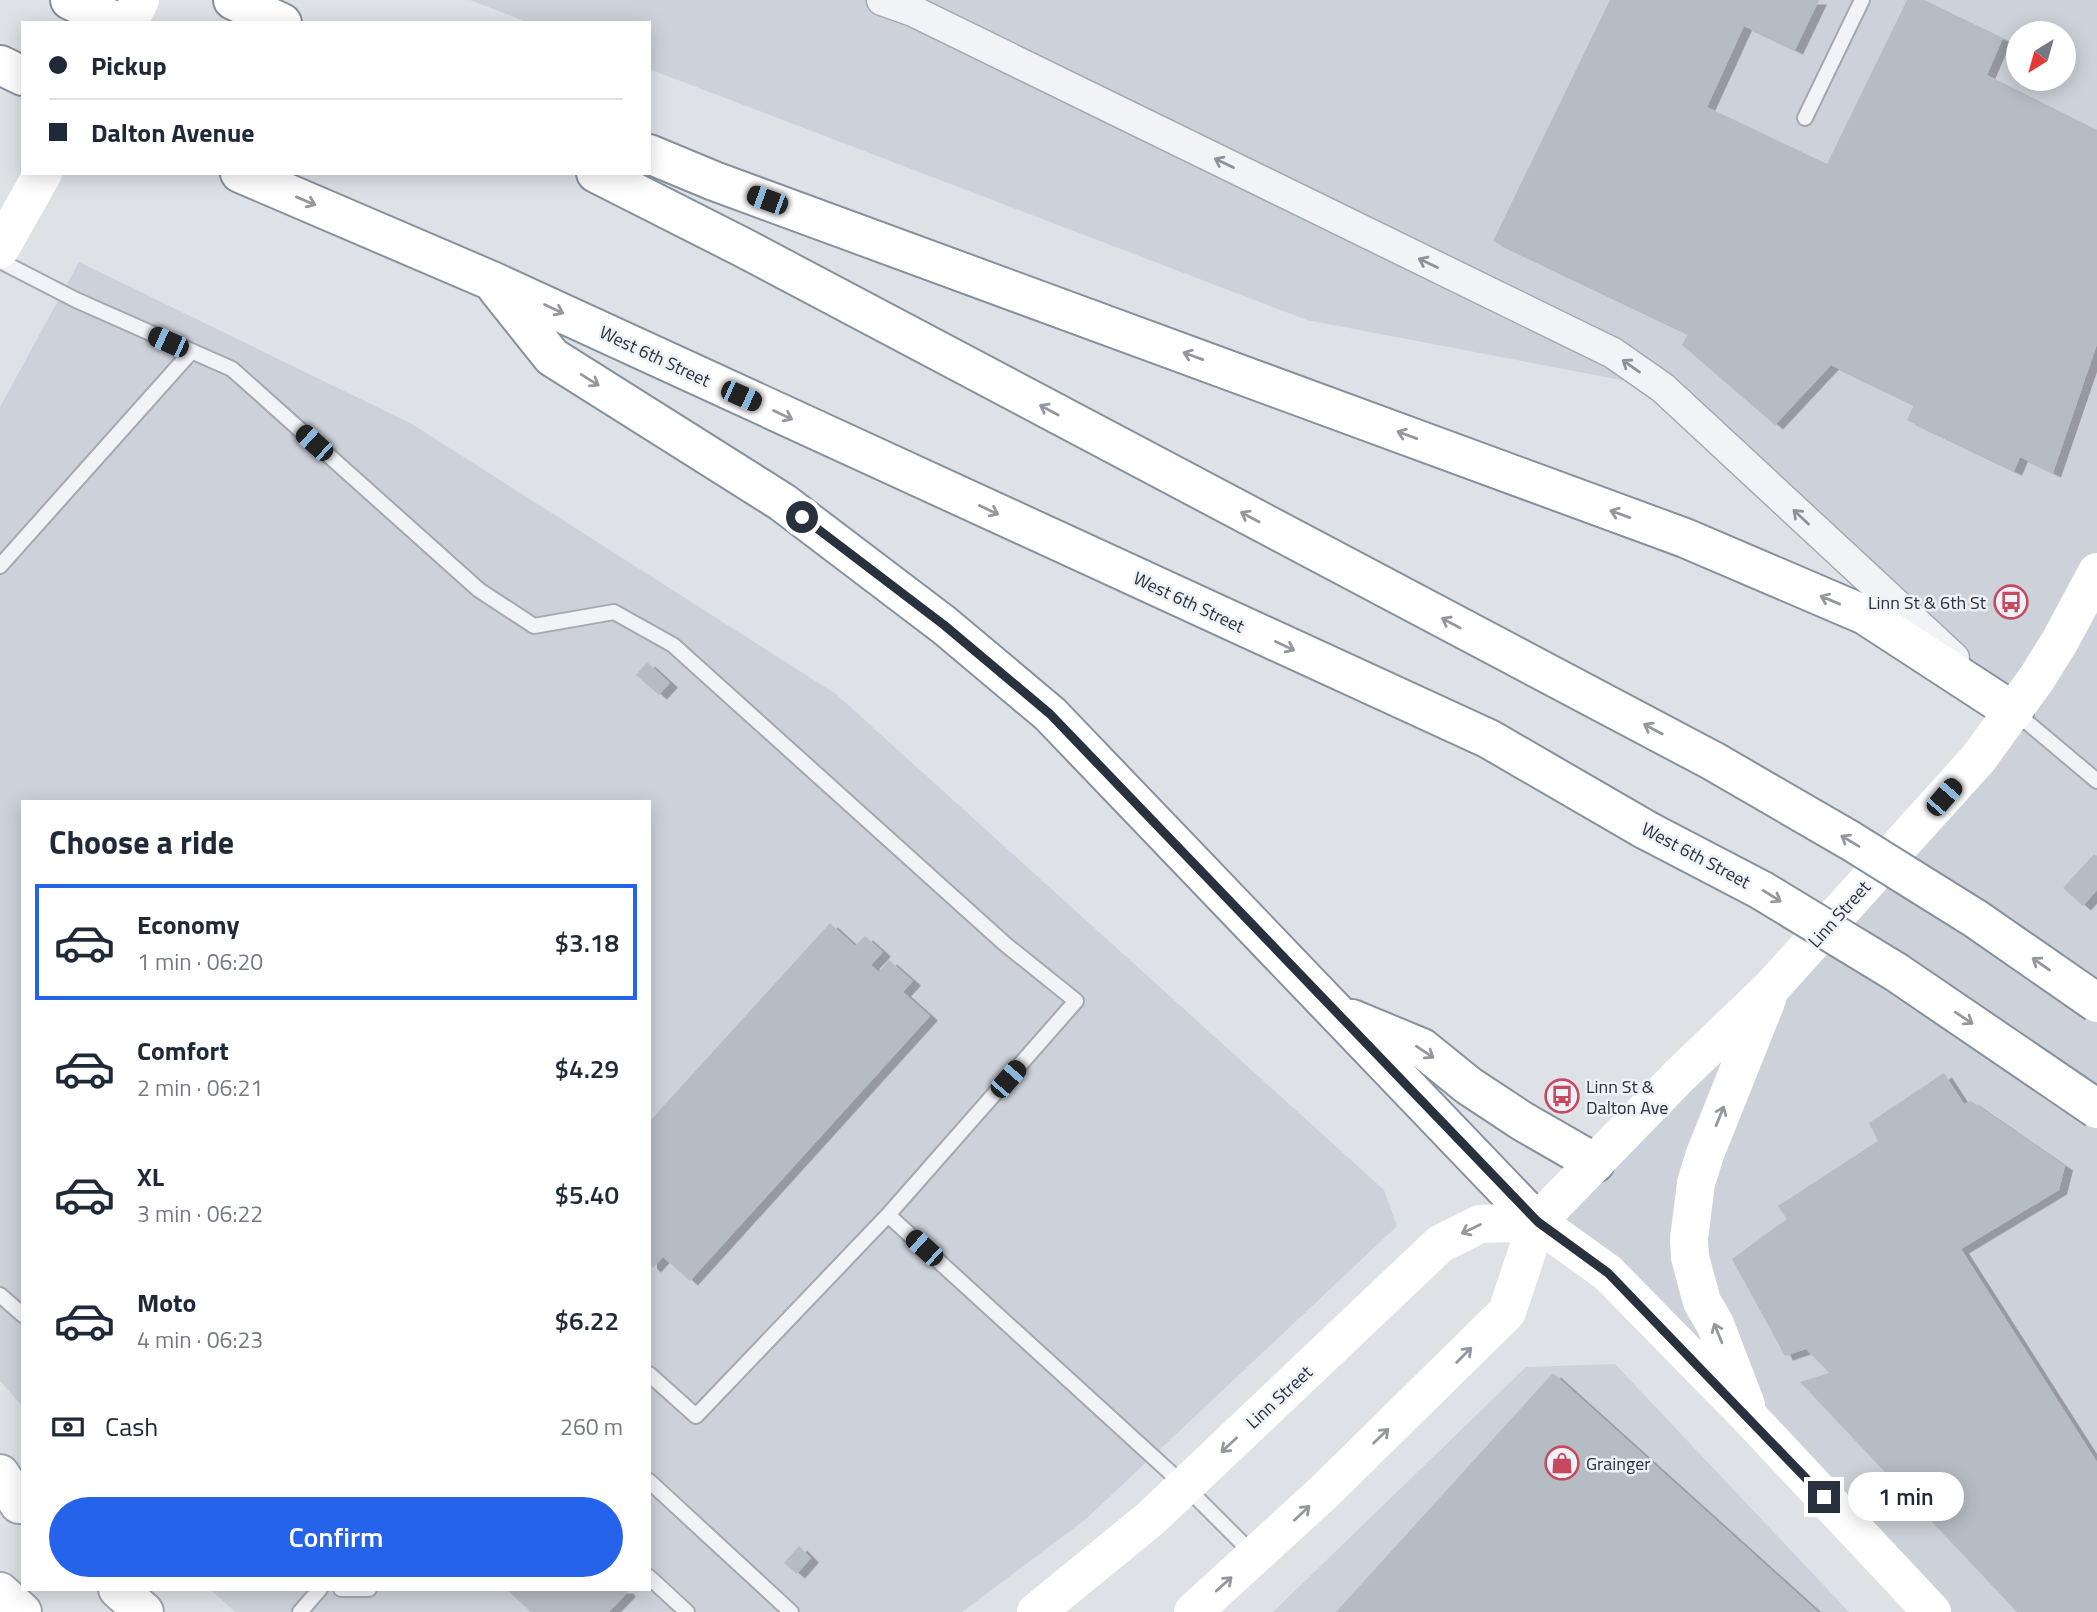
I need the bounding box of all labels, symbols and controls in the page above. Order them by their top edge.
north arrow [2006,21,2076,91]
map controls [2006,21,2076,91]
text: Pickup [91,46,167,85]
text: Dalton Avenue [91,113,255,152]
one-way arrow [1214,156,1235,170]
car [744,183,791,217]
one-way arrow [295,196,316,209]
one-way arrow [1418,256,1439,269]
one-way arrow [543,303,564,317]
street label: West 6th Street [595,318,716,394]
car [145,324,192,360]
one-way arrow [1183,349,1205,362]
one-way arrow [1622,359,1641,373]
one-way arrow [580,374,600,388]
car [718,378,765,414]
one-way arrow [1039,403,1060,416]
one-way arrow [772,409,793,422]
car [292,421,337,465]
one-way arrow [1396,428,1418,440]
route start [786,501,818,533]
one-way arrow [978,504,1000,517]
one-way arrow [1610,507,1632,519]
one-way arrow [1241,509,1261,523]
one-way arrow [1793,509,1810,526]
street label: West 6th Street [1129,564,1250,640]
bus stop icon: Linn St & 6th St [1992,583,2030,621]
place label: Linn St & 6th St [1868,589,1987,616]
one-way arrow [1820,593,1842,606]
one-way arrow [1442,616,1462,630]
one-way arrow [1274,639,1295,653]
one-way arrow [1643,722,1663,736]
car [1923,774,1966,820]
street label: West 6th Street [1637,815,1756,895]
text: Choose a ride [49,818,234,866]
one-way arrow [1840,834,1860,848]
street label: Linn Street [1801,874,1877,954]
one-way arrow [1761,890,1781,904]
text: Economy [137,905,239,944]
icon: car [53,911,116,974]
text: $3.18 [555,923,619,962]
text: 1 min · 06:20 [137,944,263,979]
one-way arrow [2032,957,2051,971]
one-way arrow [1954,1011,1973,1025]
text: Comfort [137,1031,229,1070]
icon: car [53,1037,116,1100]
one-way arrow [1415,1045,1434,1059]
text: $4.29 [555,1049,619,1088]
car [987,1056,1030,1102]
text: 2 min · 06:21 [137,1070,263,1105]
place label: Linn St & Dalton Ave [1586,1073,1668,1121]
bus stop icon: Linn St & Dalton Ave [1543,1077,1581,1115]
one-way arrow [1715,1106,1728,1127]
text: XL [137,1157,164,1196]
icon: car [53,1163,116,1226]
text: $5.40 [555,1175,619,1214]
text: 3 min · 06:22 [137,1196,263,1231]
one-way arrow [1461,1222,1481,1236]
car [902,1226,947,1270]
text: Moto [137,1283,196,1322]
icon: car [53,1289,116,1352]
text: $6.22 [555,1301,619,1340]
text: 4 min · 06:23 [137,1322,263,1357]
one-way arrow [1711,1323,1724,1344]
one-way arrow [1455,1346,1472,1363]
street label: Linn Street [1240,1359,1319,1435]
text: Cash [105,1407,158,1446]
icon: cash [49,1408,87,1446]
text: 260 m [560,1409,623,1444]
one-way arrow [1373,1428,1390,1445]
one-way arrow [1221,1436,1238,1453]
shop icon: Grainger [1543,1444,1581,1482]
place label: Grainger [1586,1450,1651,1477]
callout: 1 min [1848,1472,1964,1522]
text: 1 min [1878,1479,1934,1514]
route end [1808,1481,1840,1513]
button: Confirm [49,1497,623,1577]
one-way arrow [1293,1505,1310,1522]
one-way arrow [1215,1576,1233,1592]

